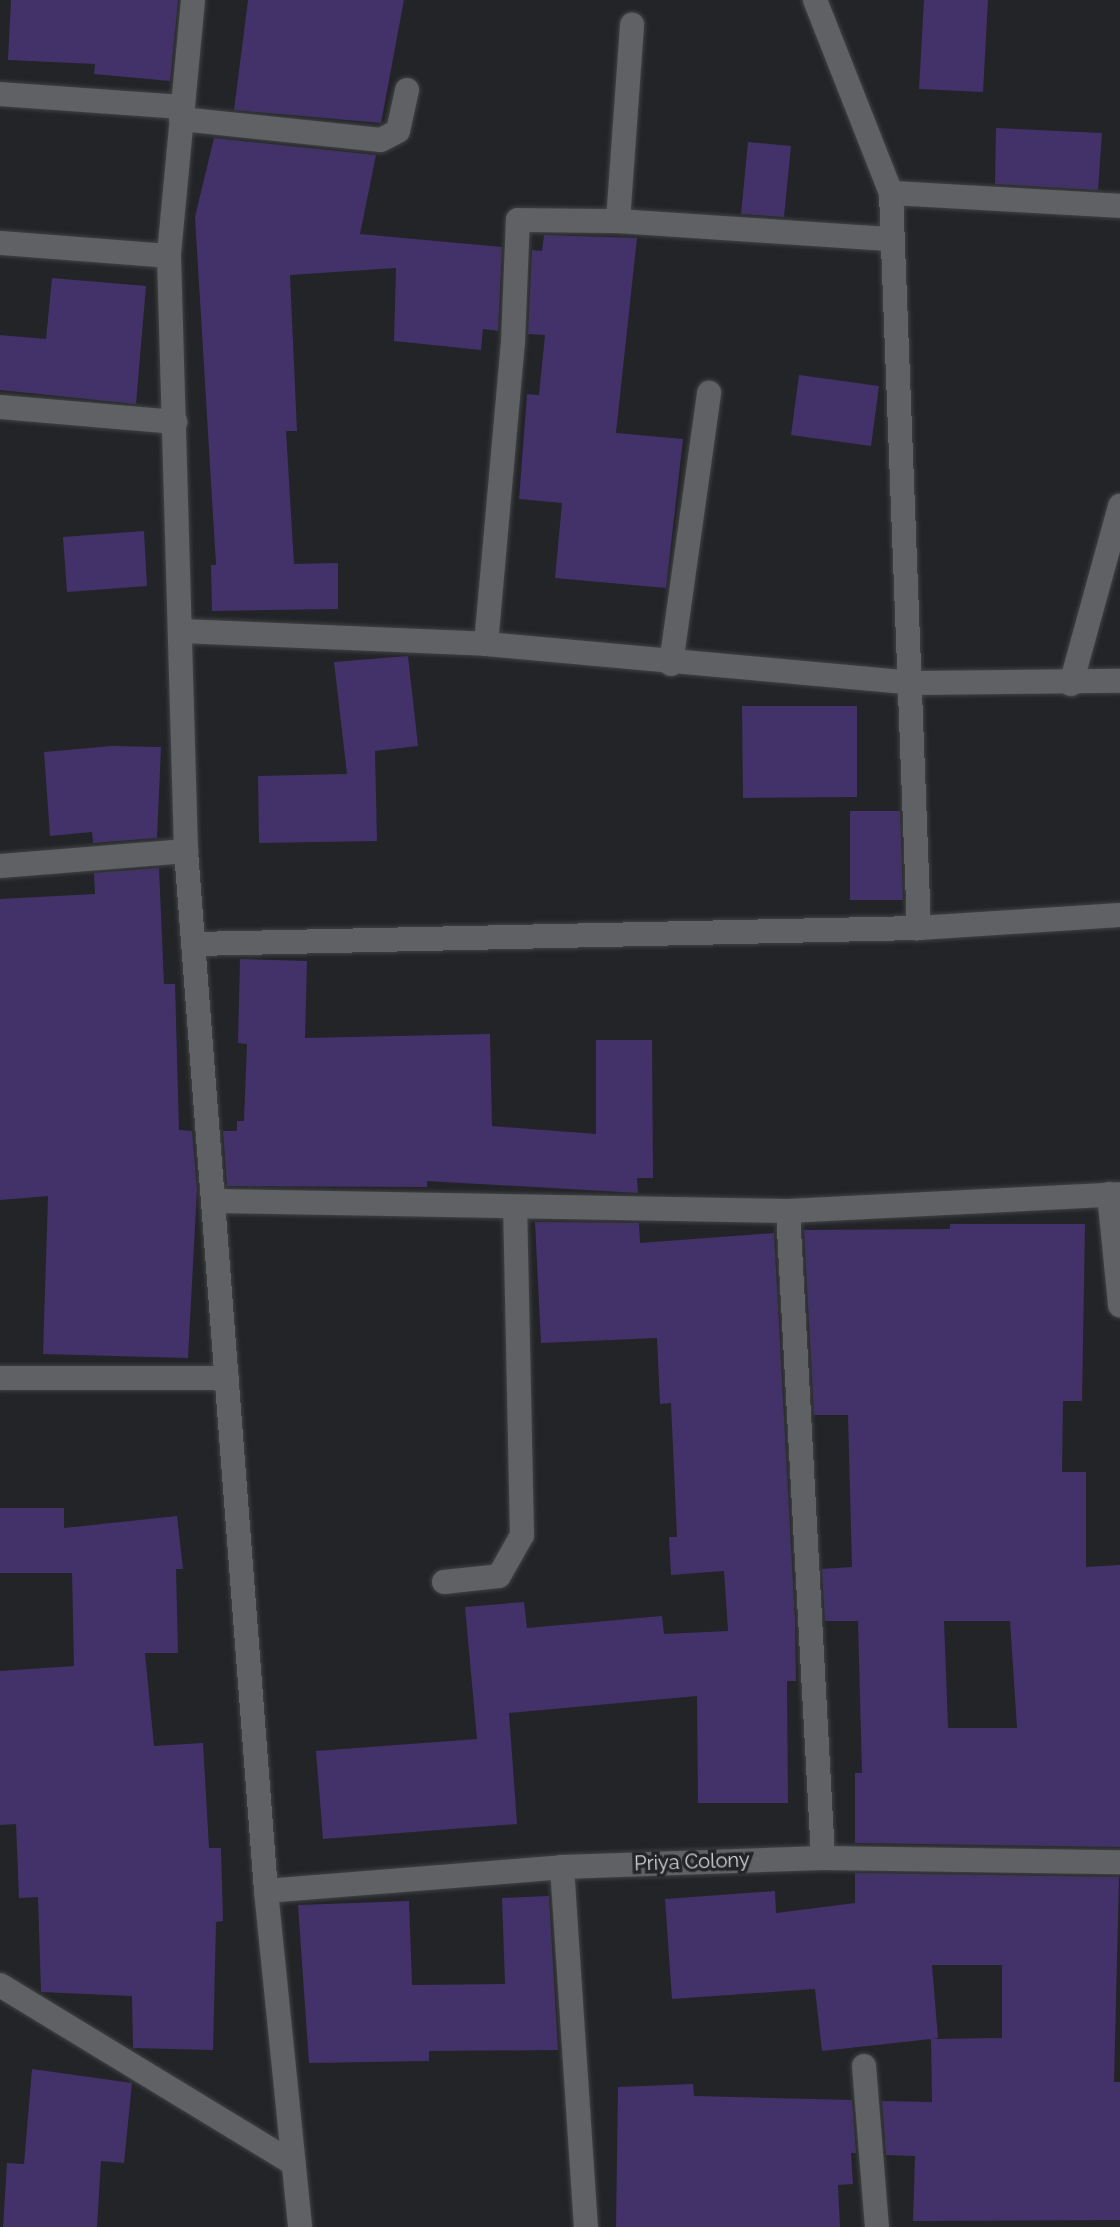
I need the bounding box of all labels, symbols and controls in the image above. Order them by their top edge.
street label: Priya Colony [634,1848,750,1876]

